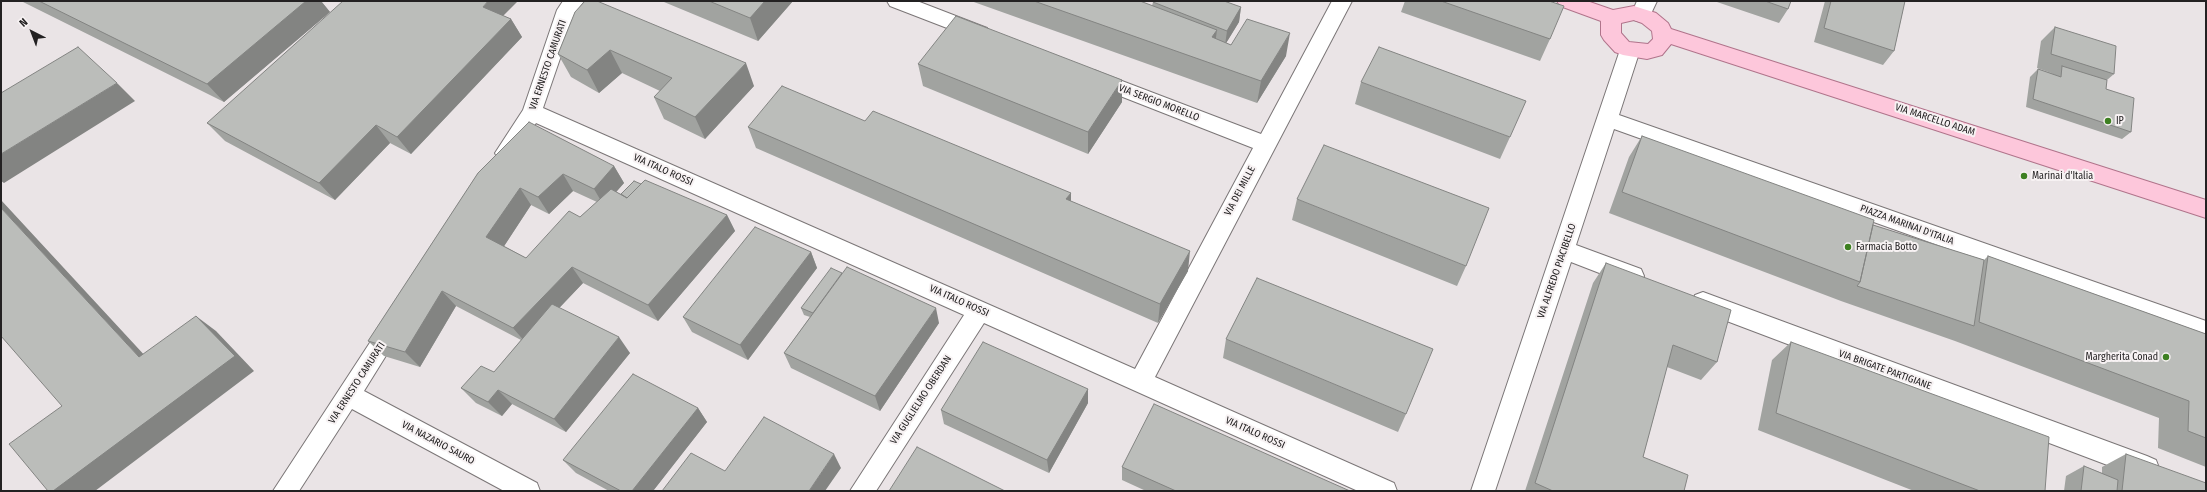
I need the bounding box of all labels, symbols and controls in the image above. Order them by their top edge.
north arrow [12,12,52,52]
text: N [17,16,30,30]
street label: VIA ERNESTO CAMURATI [527,18,569,112]
street label: VIA SERGIO MORELLO [1117,82,1201,124]
street label: VIA MARCELLO ADAM [1894,101,1976,139]
place label: IP [2116,115,2124,127]
marker: IP [2103,116,2113,126]
street label: VIA ITALO ROSSI [631,152,695,188]
street label: VIA DEI MILLE [1222,164,1258,218]
place label: Marinai d'Italia [2032,170,2093,182]
marker: Marinai d'Italia [2019,171,2029,181]
street label: PIAZZA MARINAI D'ITALIA [1858,202,1956,248]
street label: VIA ALFREDO PIACIBELLO [1535,222,1579,320]
place label: Farmacia Botto [1856,241,1917,253]
marker: Farmacia Botto [1843,242,1853,252]
street label: VIA ITALO ROSSI [927,283,991,319]
street label: VIA ERNESTO CAMURATI [326,340,388,426]
street label: VIA BRIGATE PARTIGIANE [1837,348,1933,392]
place label: Margherita Conad [2086,351,2158,363]
marker: Margherita Conad [2161,352,2171,362]
street label: VIA GUGLIELMO OBERDAN [888,353,954,447]
street label: VIA ITALO ROSSI [1223,415,1287,451]
street label: VIA NAZARIO SAURO [399,419,477,467]

